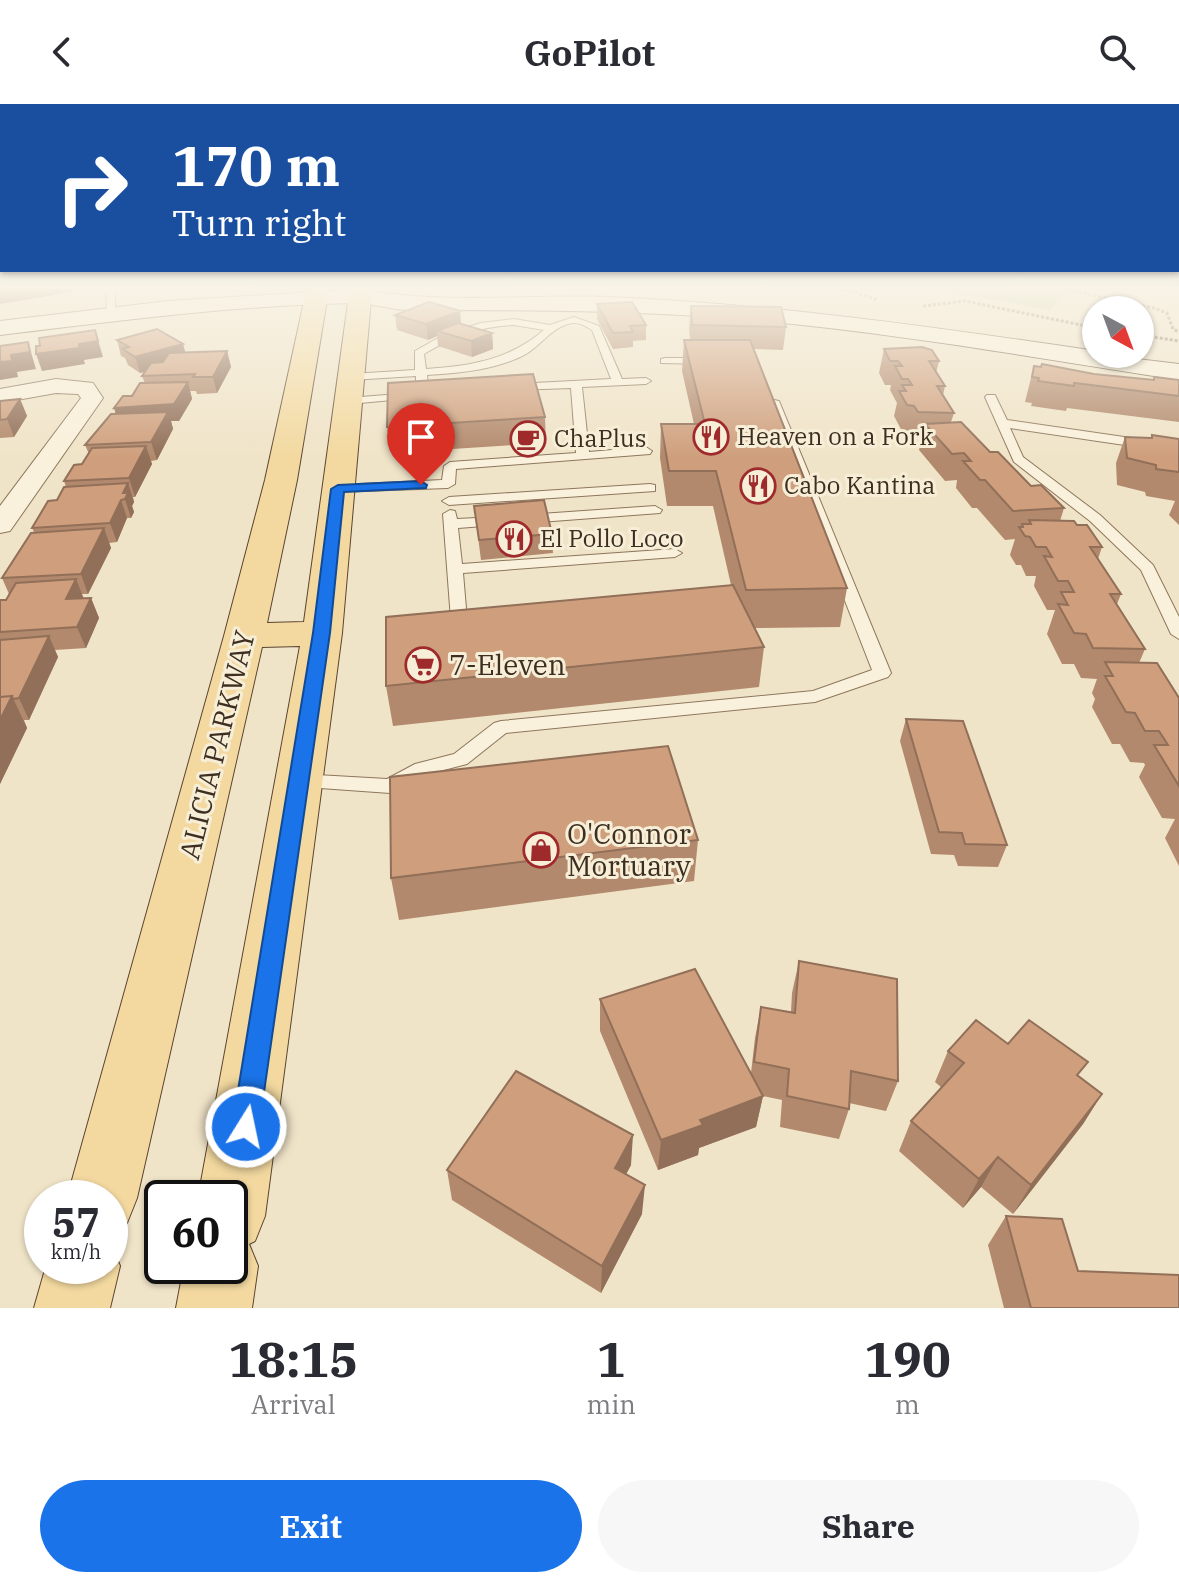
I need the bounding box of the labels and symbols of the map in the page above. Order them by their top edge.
north arrow [1082,296,1154,368]
pin [387,403,455,485]
restaurant icon: Heaven on a Fork [692,418,730,456]
cafe icon: ChaPlus [509,420,547,458]
place label: Heaven on a Fork [737,420,934,452]
place label: ChaPlus [554,422,646,454]
restaurant icon: Cabo Kantina [739,467,777,505]
place label: Cabo Kantina [784,469,935,501]
restaurant icon: El Pollo Loco [495,520,533,558]
place label: El Pollo Loco [540,522,683,554]
street label: ALICIA PARKWAY [170,626,263,863]
supermarket icon: 7-Eleven [404,646,442,684]
place label: 7-Eleven [449,646,566,683]
place label: O'Connor Mortuary [567,815,691,884]
shop icon: O'Connor Mortuary [522,831,560,869]
position arrow [204,1085,288,1169]
speed limit sign: 60 [144,1180,248,1284]

